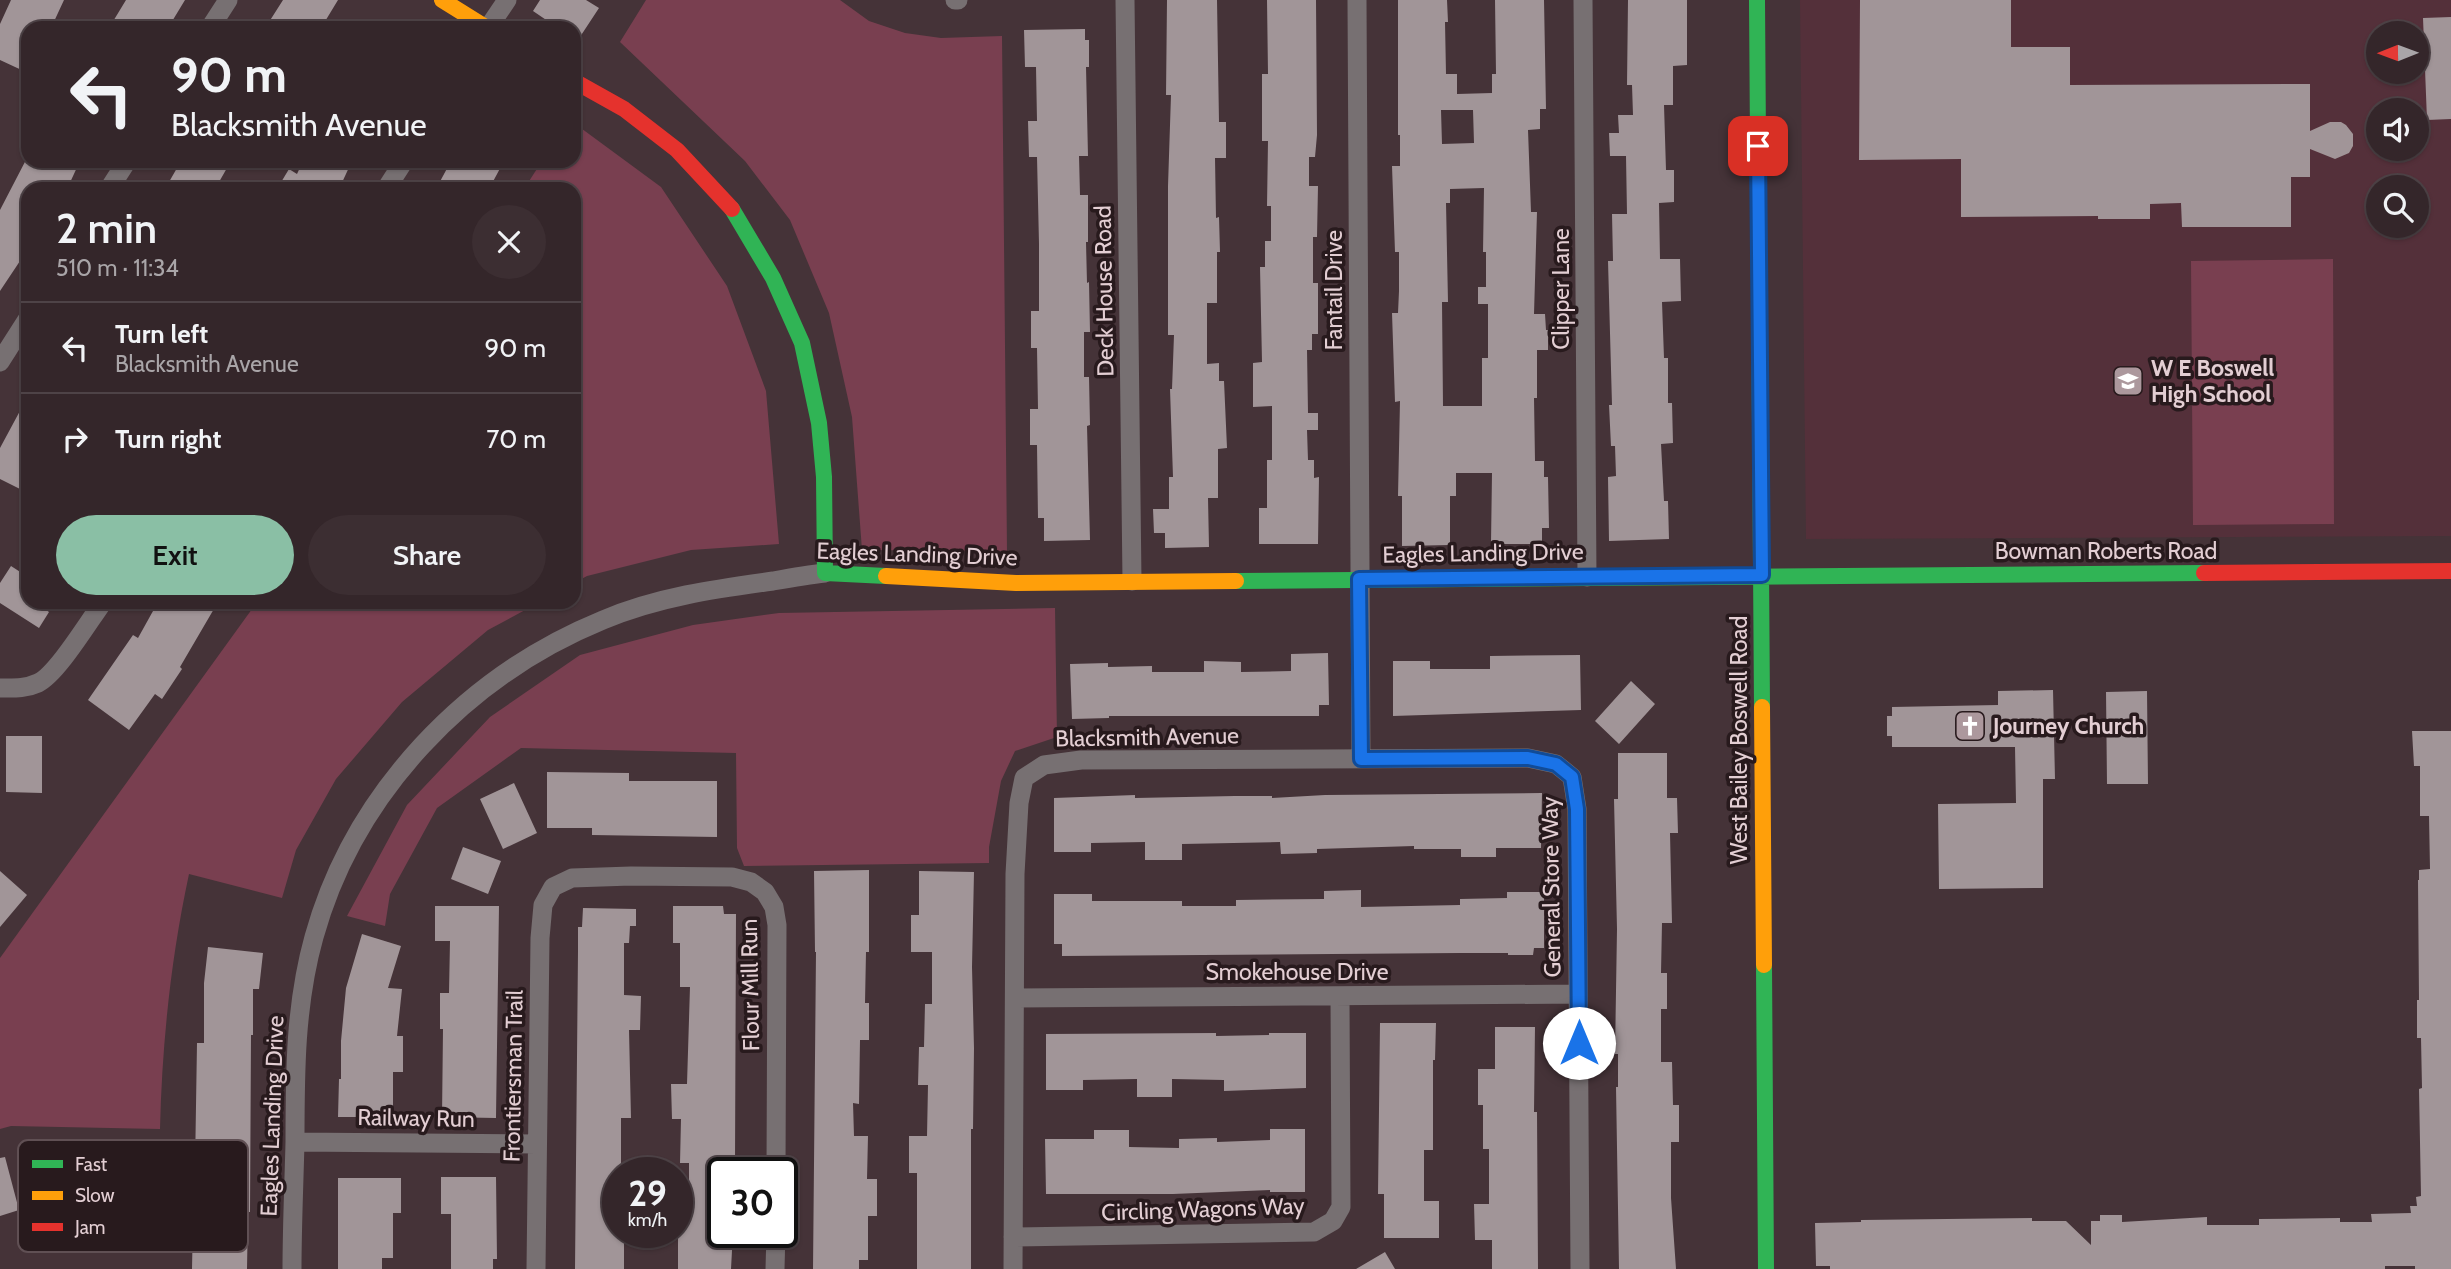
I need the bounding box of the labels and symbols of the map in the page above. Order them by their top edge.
north arrow [2366,21,2429,84]
pin [1728,116,1788,176]
street label: Deck House Road [1089,205,1119,377]
street label: Clipper Lane [1547,228,1575,350]
street label: Fantail Drive [1320,230,1348,350]
place label: W E Boswell High School [2151,354,2274,408]
school or university icon: W E Boswell High School [2111,364,2145,398]
street label: Eagles Landing Drive [816,536,1018,572]
street label: Eagles Landing Drive [1382,537,1584,569]
street label: Bowman Roberts Road [1995,537,2217,565]
street label: West Bailey Boswell Road [1725,616,1753,864]
church icon: Journey Church [1953,709,1987,743]
place label: Journey Church [1992,712,2144,740]
street label: Blacksmith Avenue [1055,721,1239,753]
street label: General Store Way [1535,796,1567,978]
street label: Flour Mill Run [735,919,765,1051]
street label: Smokehouse Drive [1206,958,1389,986]
street label: Frontiersman Trail [497,989,529,1162]
position arrow [1542,1006,1616,1080]
street label: Eagles Landing Drive [254,1015,290,1217]
street label: Railway Run [357,1103,475,1133]
legend [18,1140,248,1252]
text: Fast [75,1153,108,1176]
speed limit sign: 30 [707,1157,798,1248]
text: Slow [75,1184,115,1207]
street label: Circling Wagons Way [1101,1191,1306,1227]
text: Jam [74,1216,105,1239]

